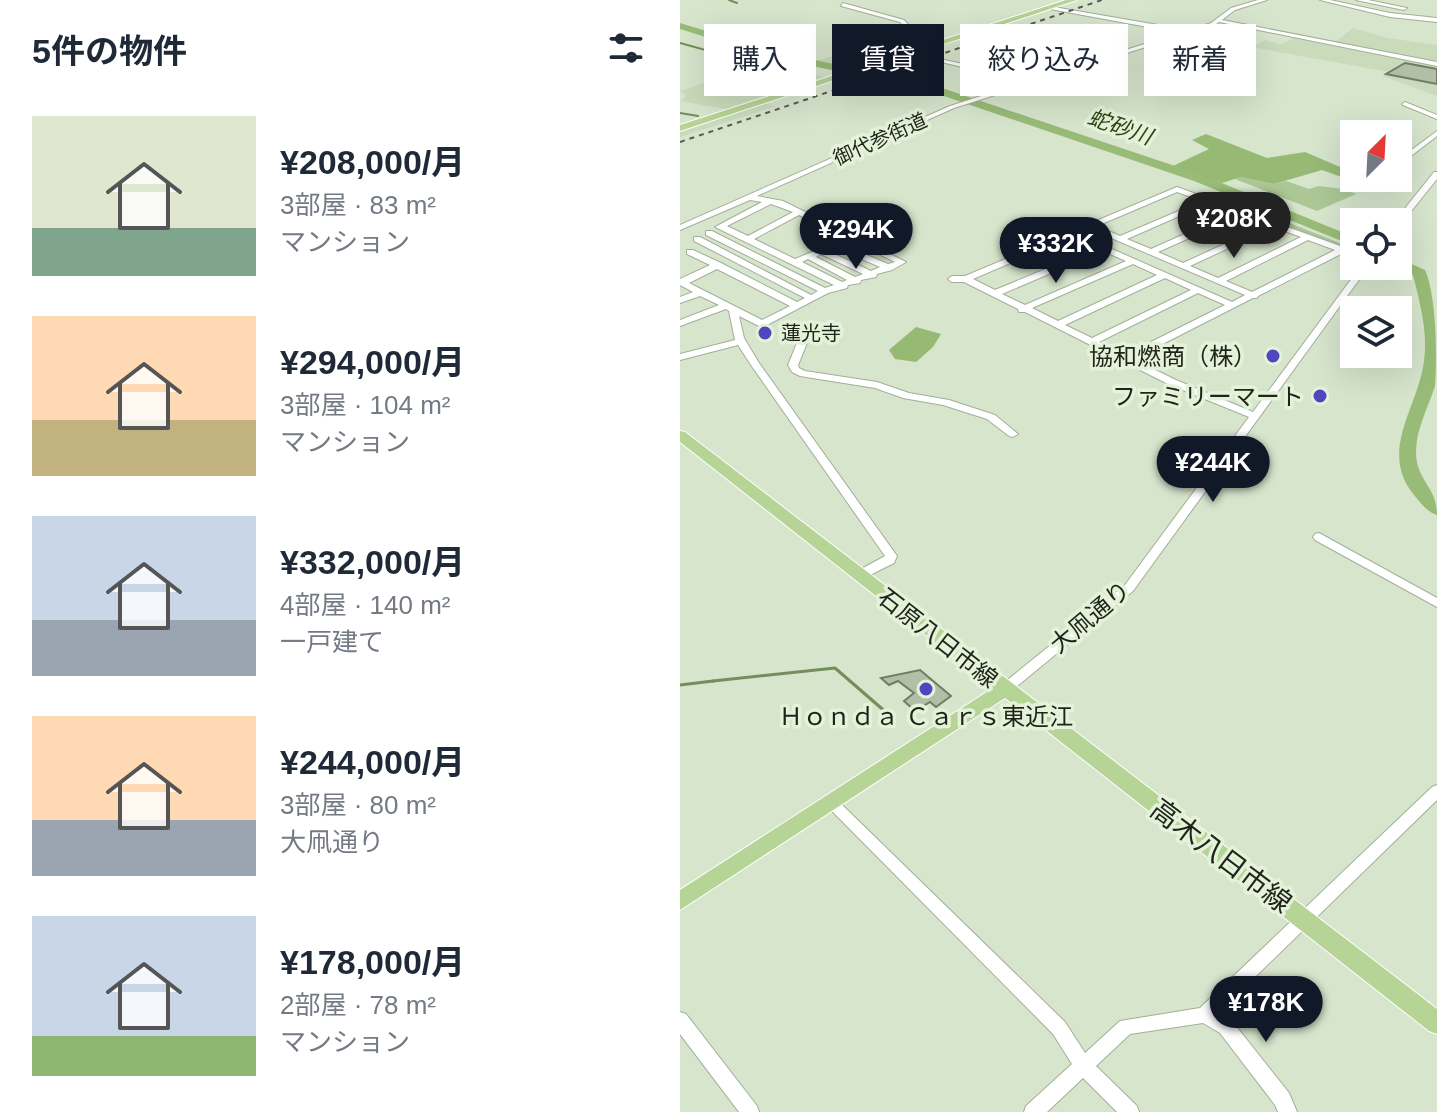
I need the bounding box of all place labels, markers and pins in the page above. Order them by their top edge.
pin: ¥208K [1178,192,1290,260]
pin: ¥294K [800,203,912,271]
pin: ¥332K [1000,217,1112,285]
place label: 蓮光寺 [781,322,841,344]
marker: 蓮光寺 [756,324,774,342]
place label: 協和燃商（株） [1089,343,1257,370]
marker: 協和燃商（株） [1264,347,1282,365]
place label: ファミリーマート [1112,383,1304,410]
marker: ファミリーマート [1311,387,1329,405]
pin: ¥244K [1157,436,1269,504]
marker: Ｈｏｎｄａ Ｃａｒｓ東近江 [917,680,935,698]
place label: Ｈｏｎｄａ Ｃａｒｓ東近江 [779,703,1073,730]
pin: ¥178K [1210,976,1322,1044]

